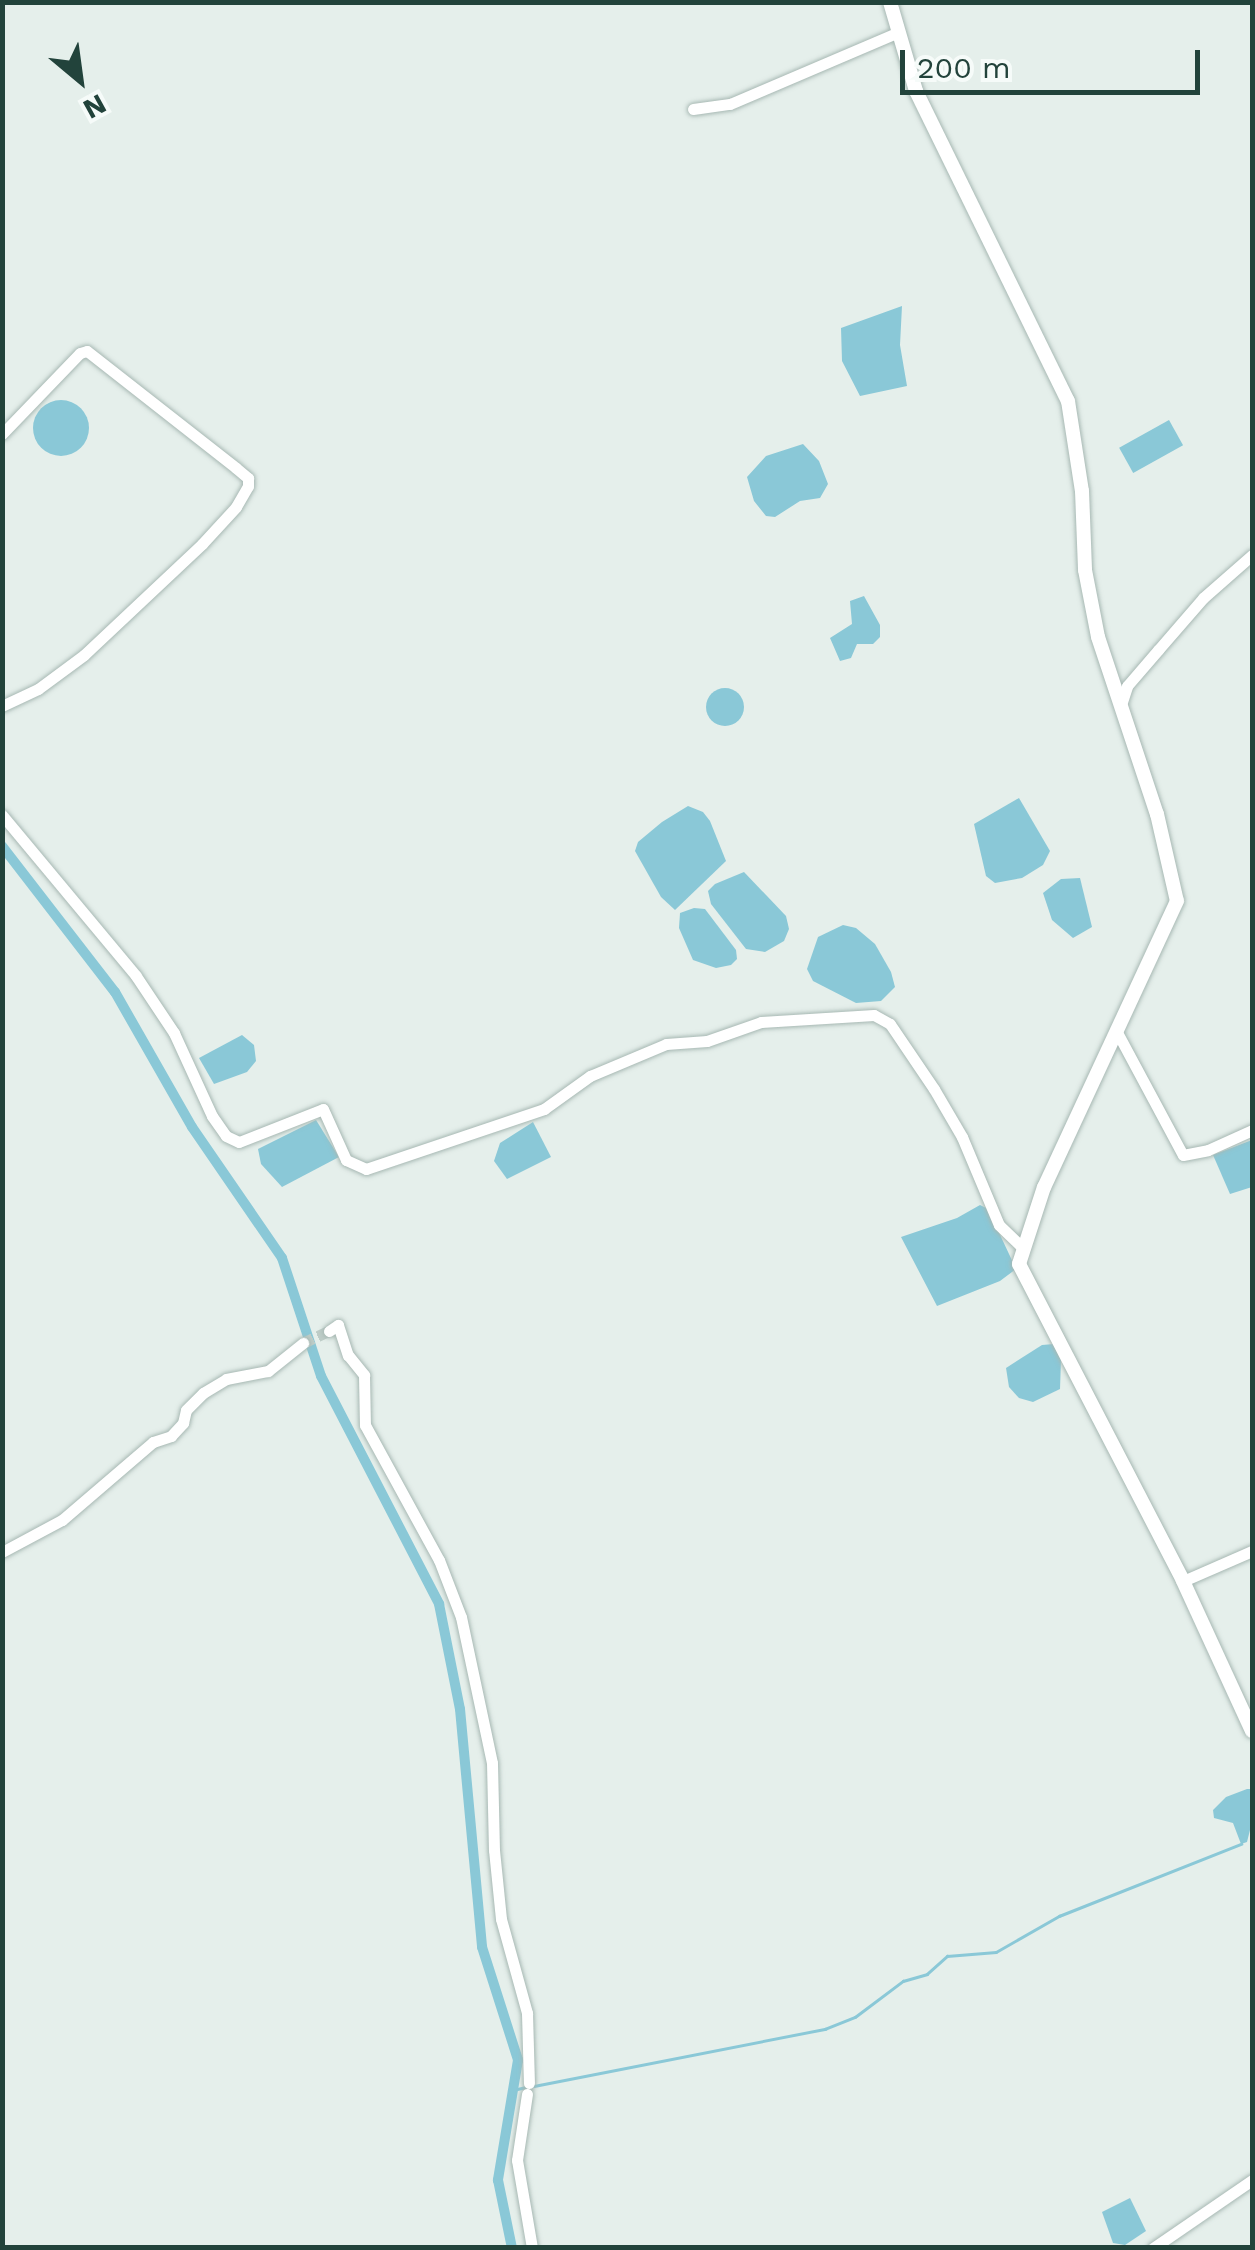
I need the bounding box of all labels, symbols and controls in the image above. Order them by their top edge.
north arrow [30,30,130,130]
scale bar [905,30,1205,92]
text: 200 m [917,50,1011,85]
text: N [78,87,112,126]

